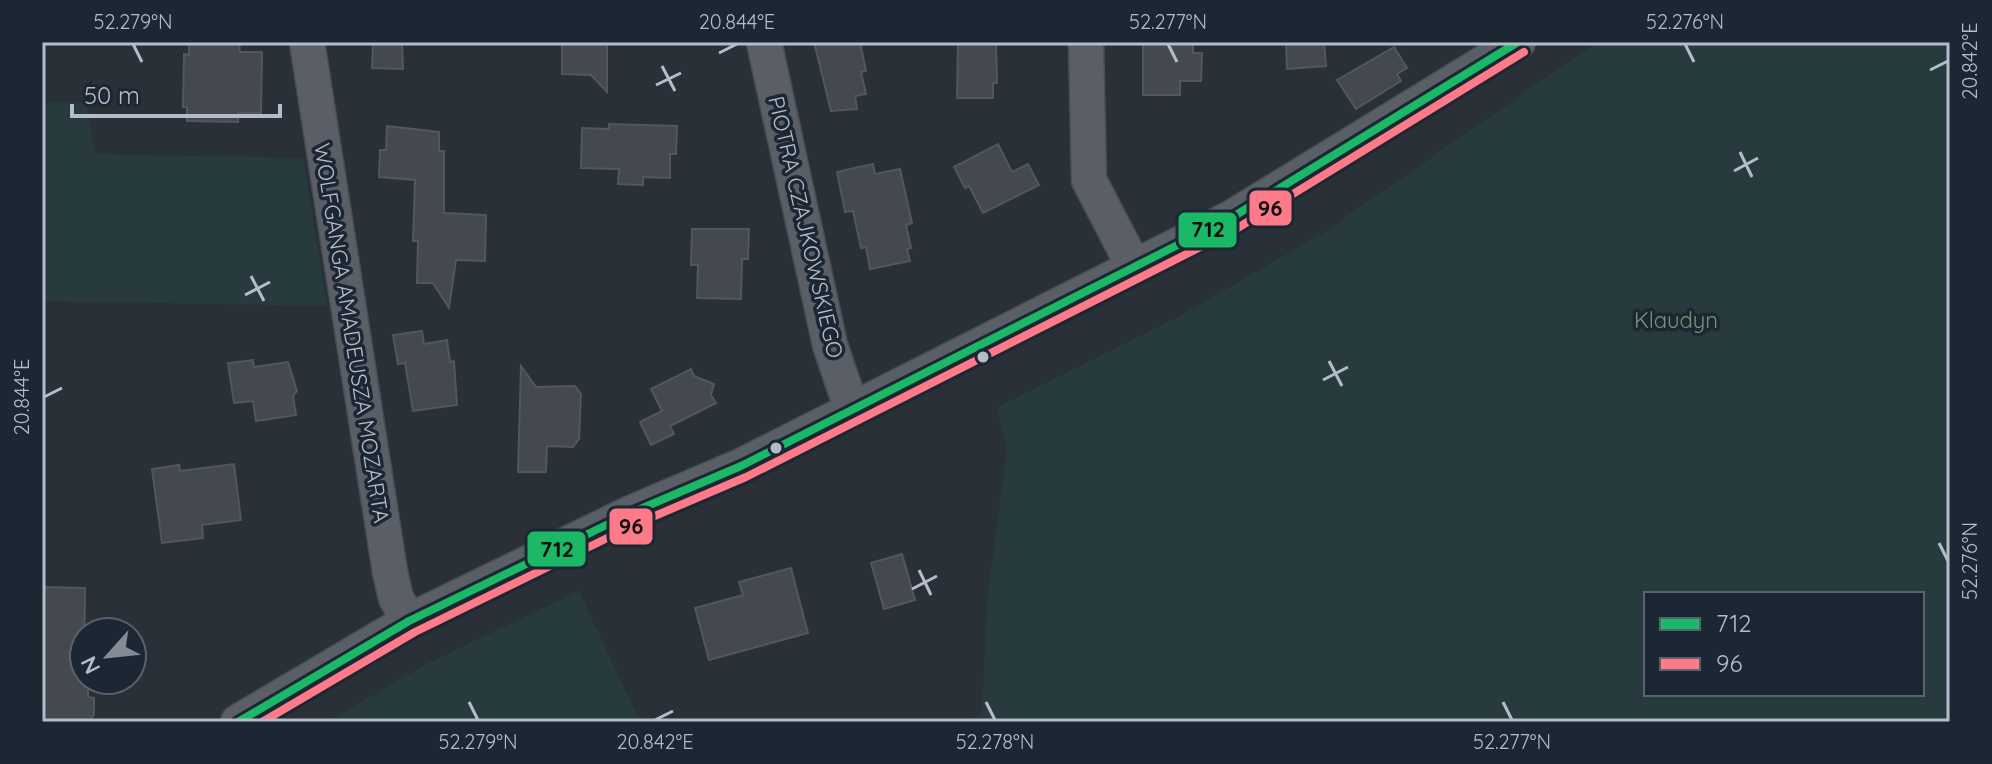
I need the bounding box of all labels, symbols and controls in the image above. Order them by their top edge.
text: 52.279°N [94,9,172,34]
text: 20.844°E [699,9,775,34]
text: 52.277°N [1129,9,1207,34]
text: 52.276°N [1646,9,1724,34]
text: 20.842°E [1957,22,1982,100]
scale bar [72,68,280,118]
text: 50 m [84,80,140,110]
street label: PIOTRA CZAJKOWSKIEGO [762,93,850,361]
street label: WOLFGANGA AMADEUSZA MOZARTA [308,141,396,525]
line badge: 96 [1248,189,1293,227]
text: 96 [1258,194,1282,222]
line badge: 712 [1177,211,1238,249]
text: 712 [1191,215,1225,243]
park label: Klaudyn [1634,306,1718,334]
unlabelled marker [975,349,991,365]
text: 20.844°E [9,359,34,435]
unlabelled marker [768,440,784,456]
line badge: 96 [608,507,654,546]
text: 96 [619,512,643,540]
text: 52.276°N [1957,522,1982,600]
line badge: 712 [526,530,587,568]
text: 712 [540,535,574,563]
legend [1644,592,1924,696]
text: 712 [1716,608,1752,638]
north arrow [68,616,148,696]
text: 96 [1716,648,1742,678]
text: N [74,652,106,679]
text: 52.279°N [439,729,517,754]
text: 20.842°E [616,729,694,754]
text: 52.278°N [956,729,1034,754]
text: 52.277°N [1473,729,1551,754]

